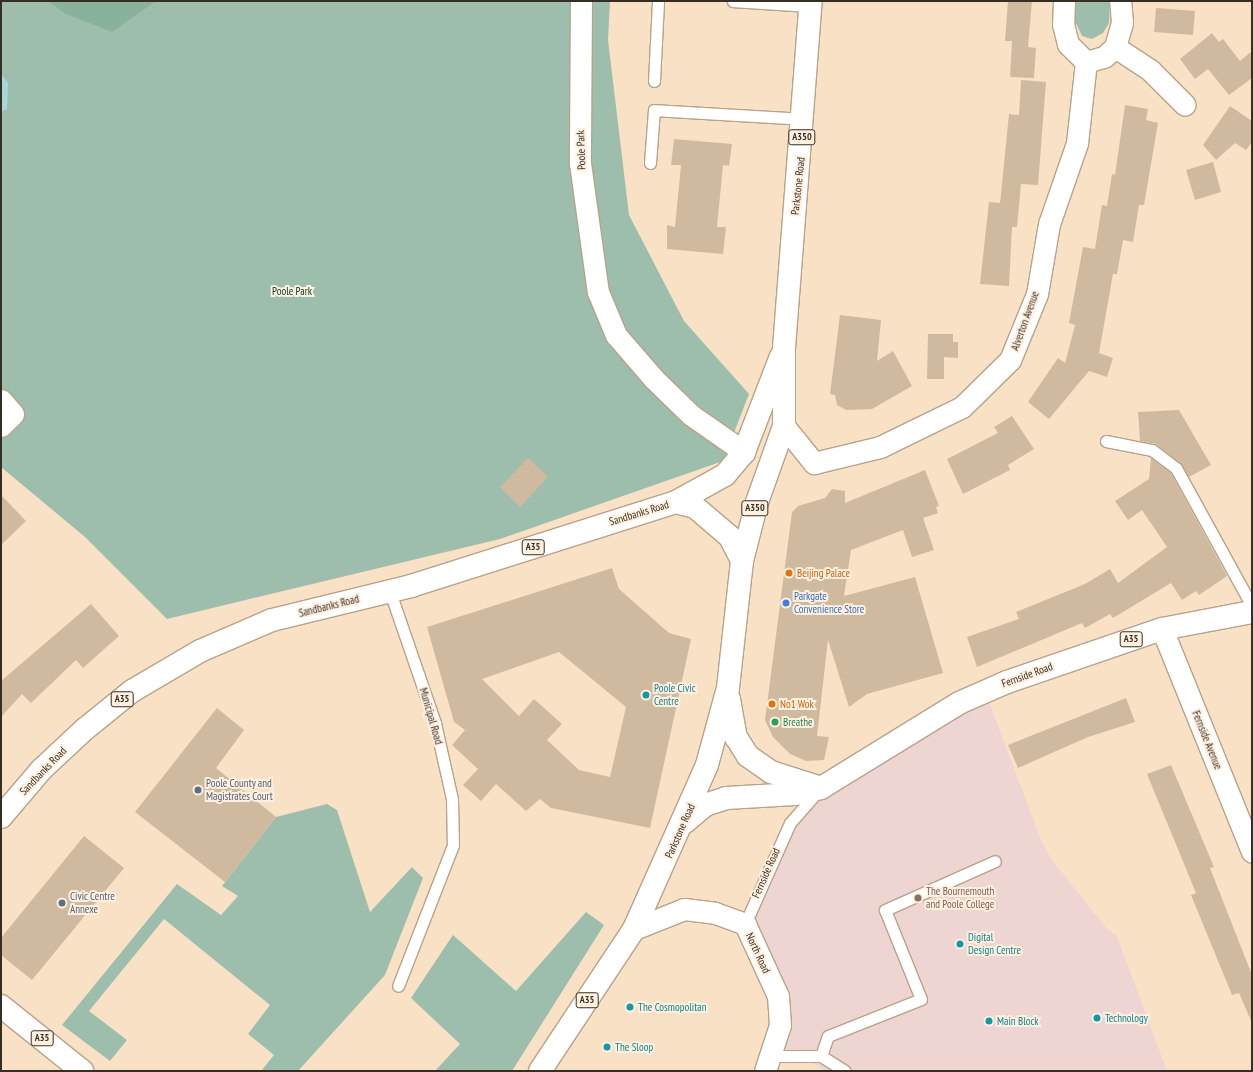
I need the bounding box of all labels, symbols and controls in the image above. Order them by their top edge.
road number: A350 [788,129,816,145]
street label: Poole Park [574,130,588,170]
street label: Parkstone Road [788,156,808,216]
park label: Poole Park [272,284,312,298]
street label: Alverton Avenue [1008,289,1042,353]
street label: Sandbanks Road [608,498,670,528]
road number: A350 [741,500,769,516]
road number: A35 [521,539,545,555]
place label: Beijing Palace [797,566,850,580]
marker: Beijing Palace [784,568,794,578]
place label: Parkgate Convenience Store [794,590,864,616]
street label: Sandbanks Road [297,592,361,620]
marker: Parkgate Convenience Store [781,598,791,608]
road number: A35 [1119,631,1143,647]
street label: Fernside Road [1000,660,1054,690]
place label: Poole Civic Centre [654,682,696,708]
street label: Municipal Road [417,686,445,746]
marker: Poole Civic Centre [641,690,651,700]
road number: A35 [110,691,134,707]
place label: No1 Wok [780,697,814,711]
marker: No1 Wok [767,699,777,709]
street label: Fernside Avenue [1189,709,1225,771]
place label: Breathe [783,715,813,729]
marker: Breathe [770,717,780,727]
street label: Sandbanks Road [17,744,69,798]
place label: Poole County and Magistrates Court [206,777,273,803]
marker: Poole County and Magistrates Court [193,785,203,795]
street label: Parkstone Road [662,802,698,860]
street label: Fernside Road [749,846,783,900]
place label: The Bournemouth and Poole College [926,885,994,911]
place label: Civic Centre Annexe [70,890,115,916]
marker: The Bournemouth and Poole College [913,893,923,903]
marker: Civic Centre Annexe [57,898,67,908]
street label: North Road [743,931,773,975]
place label: Digital Design Centre [968,931,1021,957]
marker: Digital Design Centre [955,939,965,949]
road number: A35 [575,992,599,1008]
place label: The Cosmopolitan [638,1000,706,1014]
marker: The Cosmopolitan [625,1002,635,1012]
place label: Technology [1105,1011,1148,1025]
marker: Technology [1092,1013,1102,1023]
place label: Main Block [997,1014,1039,1028]
marker: Main Block [984,1016,994,1026]
road number: A35 [30,1030,54,1046]
place label: The Sloop [615,1040,653,1054]
marker: The Sloop [602,1042,612,1052]

